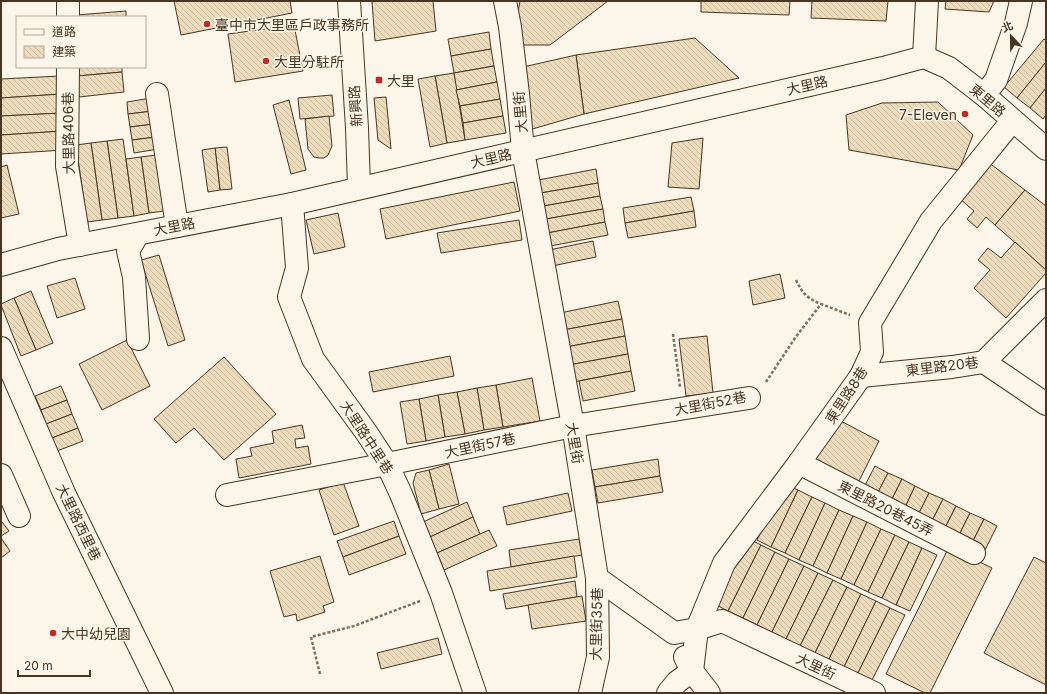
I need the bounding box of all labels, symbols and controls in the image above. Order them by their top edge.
legend [16,16,146,68]
place label: 臺中市大里區戶政事務所 [215,16,369,33]
north arrow [991,16,1031,56]
text: 北 [1000,18,1015,35]
marker: 臺中市大里區戶政事務所 [202,19,212,29]
text: 道路 [52,24,76,39]
text: 建築 [52,44,76,59]
place label: 大里分駐所 [274,53,344,70]
marker: 大里分駐所 [261,56,271,66]
place label: 大里 [387,72,415,89]
street label: 大里路 [785,72,829,98]
marker: 大里 [374,75,384,85]
street label: 東里路 [966,80,1010,120]
street label: 新興路 [345,84,365,128]
street label: 大里街 [510,90,530,134]
street label: 大里路406巷 [59,92,77,174]
place label: 7-Eleven [899,106,957,123]
marker: 7-Eleven [960,109,970,119]
street label: 大里路 [469,145,513,171]
street label: 大里路 [152,214,196,238]
street label: 東里路20巷 [905,353,979,379]
street label: 東里路8巷 [821,363,871,427]
street label: 大里街52巷 [673,388,747,418]
street label: 大里路中里巷 [337,397,397,477]
street label: 大里街 [563,421,587,465]
street label: 大里街57巷 [443,429,517,461]
street label: 東里路20巷45弄 [835,477,937,539]
street label: 大里路西里巷 [53,481,105,563]
street label: 大里街35巷 [587,587,605,661]
place label: 大中幼兒園 [61,625,131,642]
marker: 大中幼兒園 [48,628,58,638]
street label: 大里街 [793,649,839,683]
scale bar [18,652,90,678]
text: 20 m [24,658,53,673]

